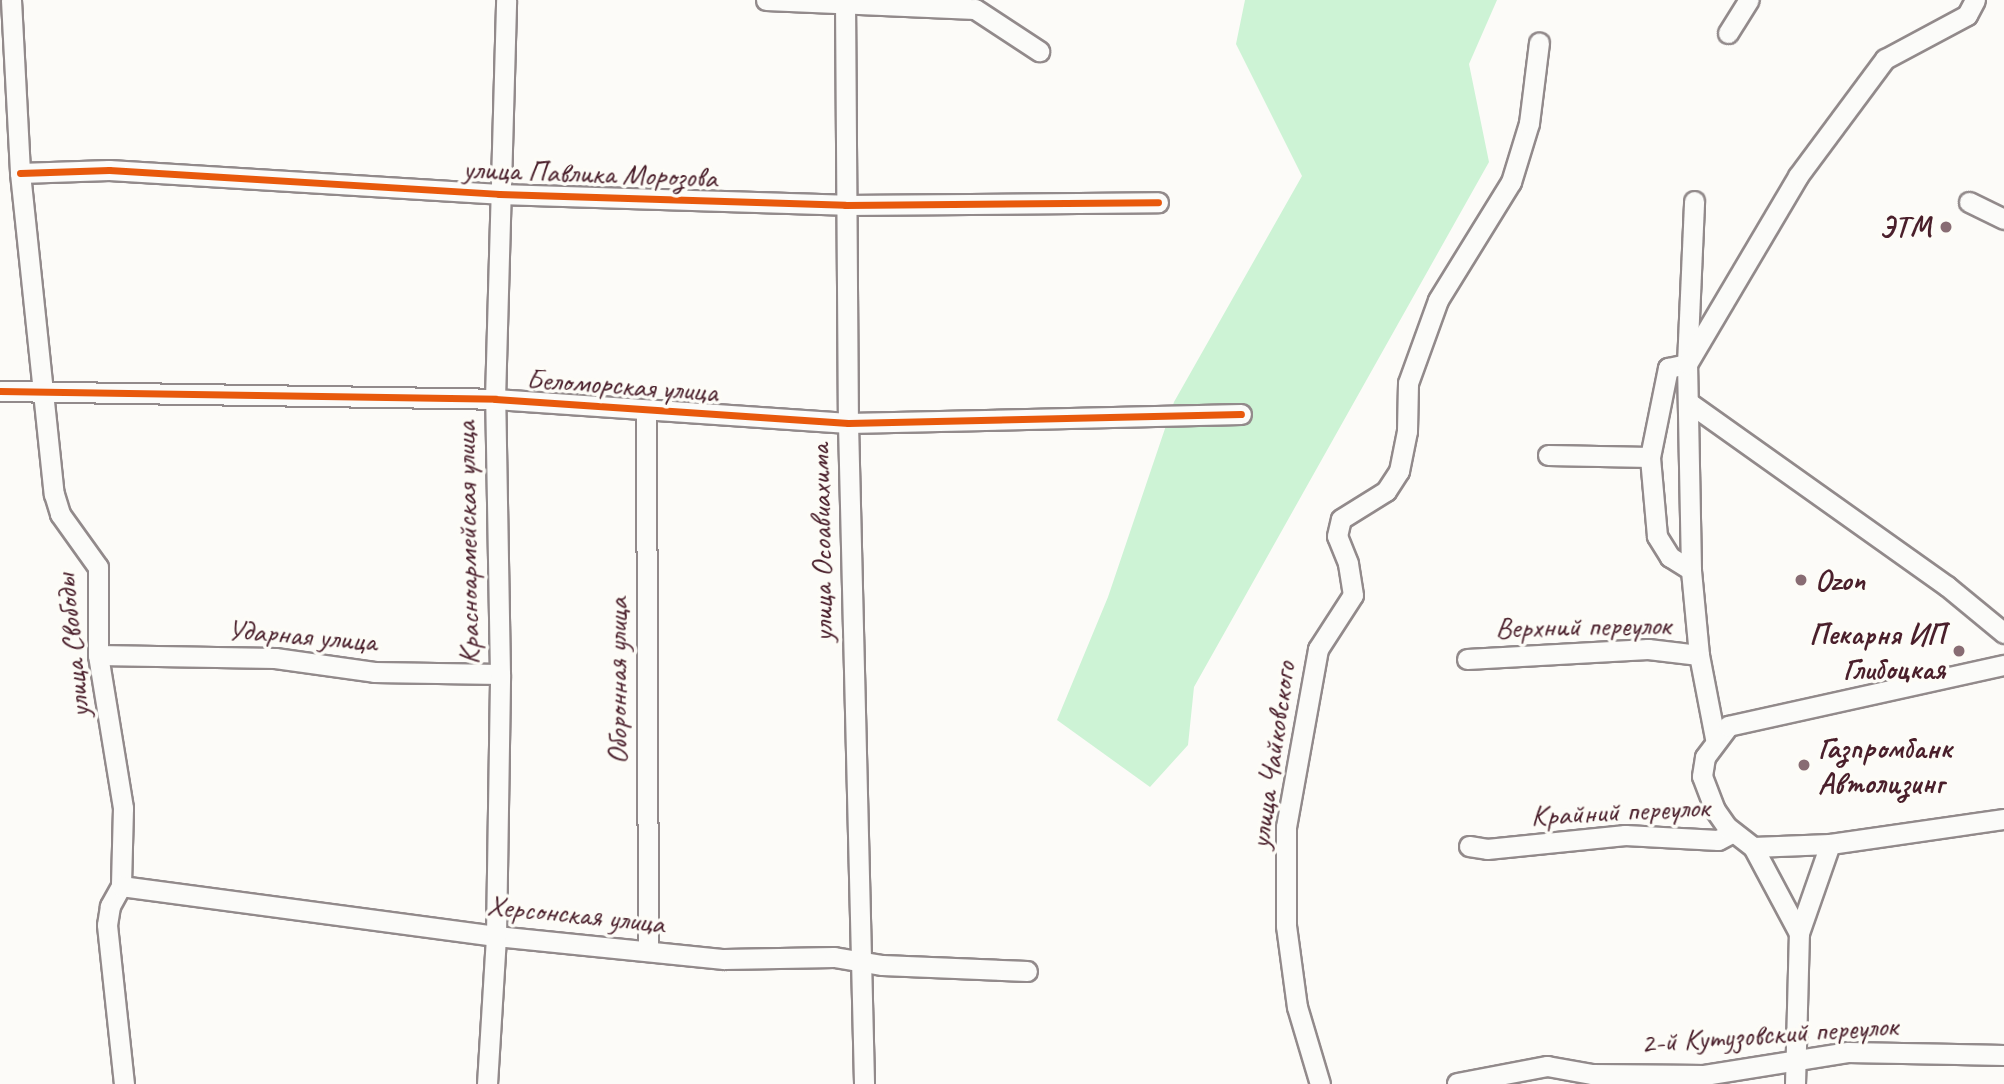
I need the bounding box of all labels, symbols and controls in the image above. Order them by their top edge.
street label: улица Павлика Морозова [462,151,718,195]
place label: ЭТМ [1879,209,1932,245]
marker: ЭТМ [1938,219,1954,235]
street label: Беломорская улица [524,360,720,410]
street label: Красноармейская улица [447,420,487,666]
street label: улица Осоавиахима [801,444,841,642]
place label: Ozon [1815,562,1865,598]
marker: Ozon [1793,572,1809,588]
street label: улица Свободы [47,574,97,718]
street label: Оборонная улица [599,596,635,766]
street label: Верхний переулок [1495,606,1671,646]
street label: Ударная улица [226,611,378,659]
place label: Пекарня ИП Глибоцкая [1809,616,1945,686]
marker: Пекарня ИП Глибоцкая [1951,643,1967,659]
street label: улица Чайковского [1241,659,1303,851]
place label: Газпромбанк Автолизинг [1818,730,1951,800]
marker: Газпромбанк Автолизинг [1796,757,1812,773]
street label: Крайний переулок [1530,788,1710,834]
street label: Херсонская улица [485,887,667,941]
street label: 2-й Кутузовский переулок [1639,1007,1899,1061]

